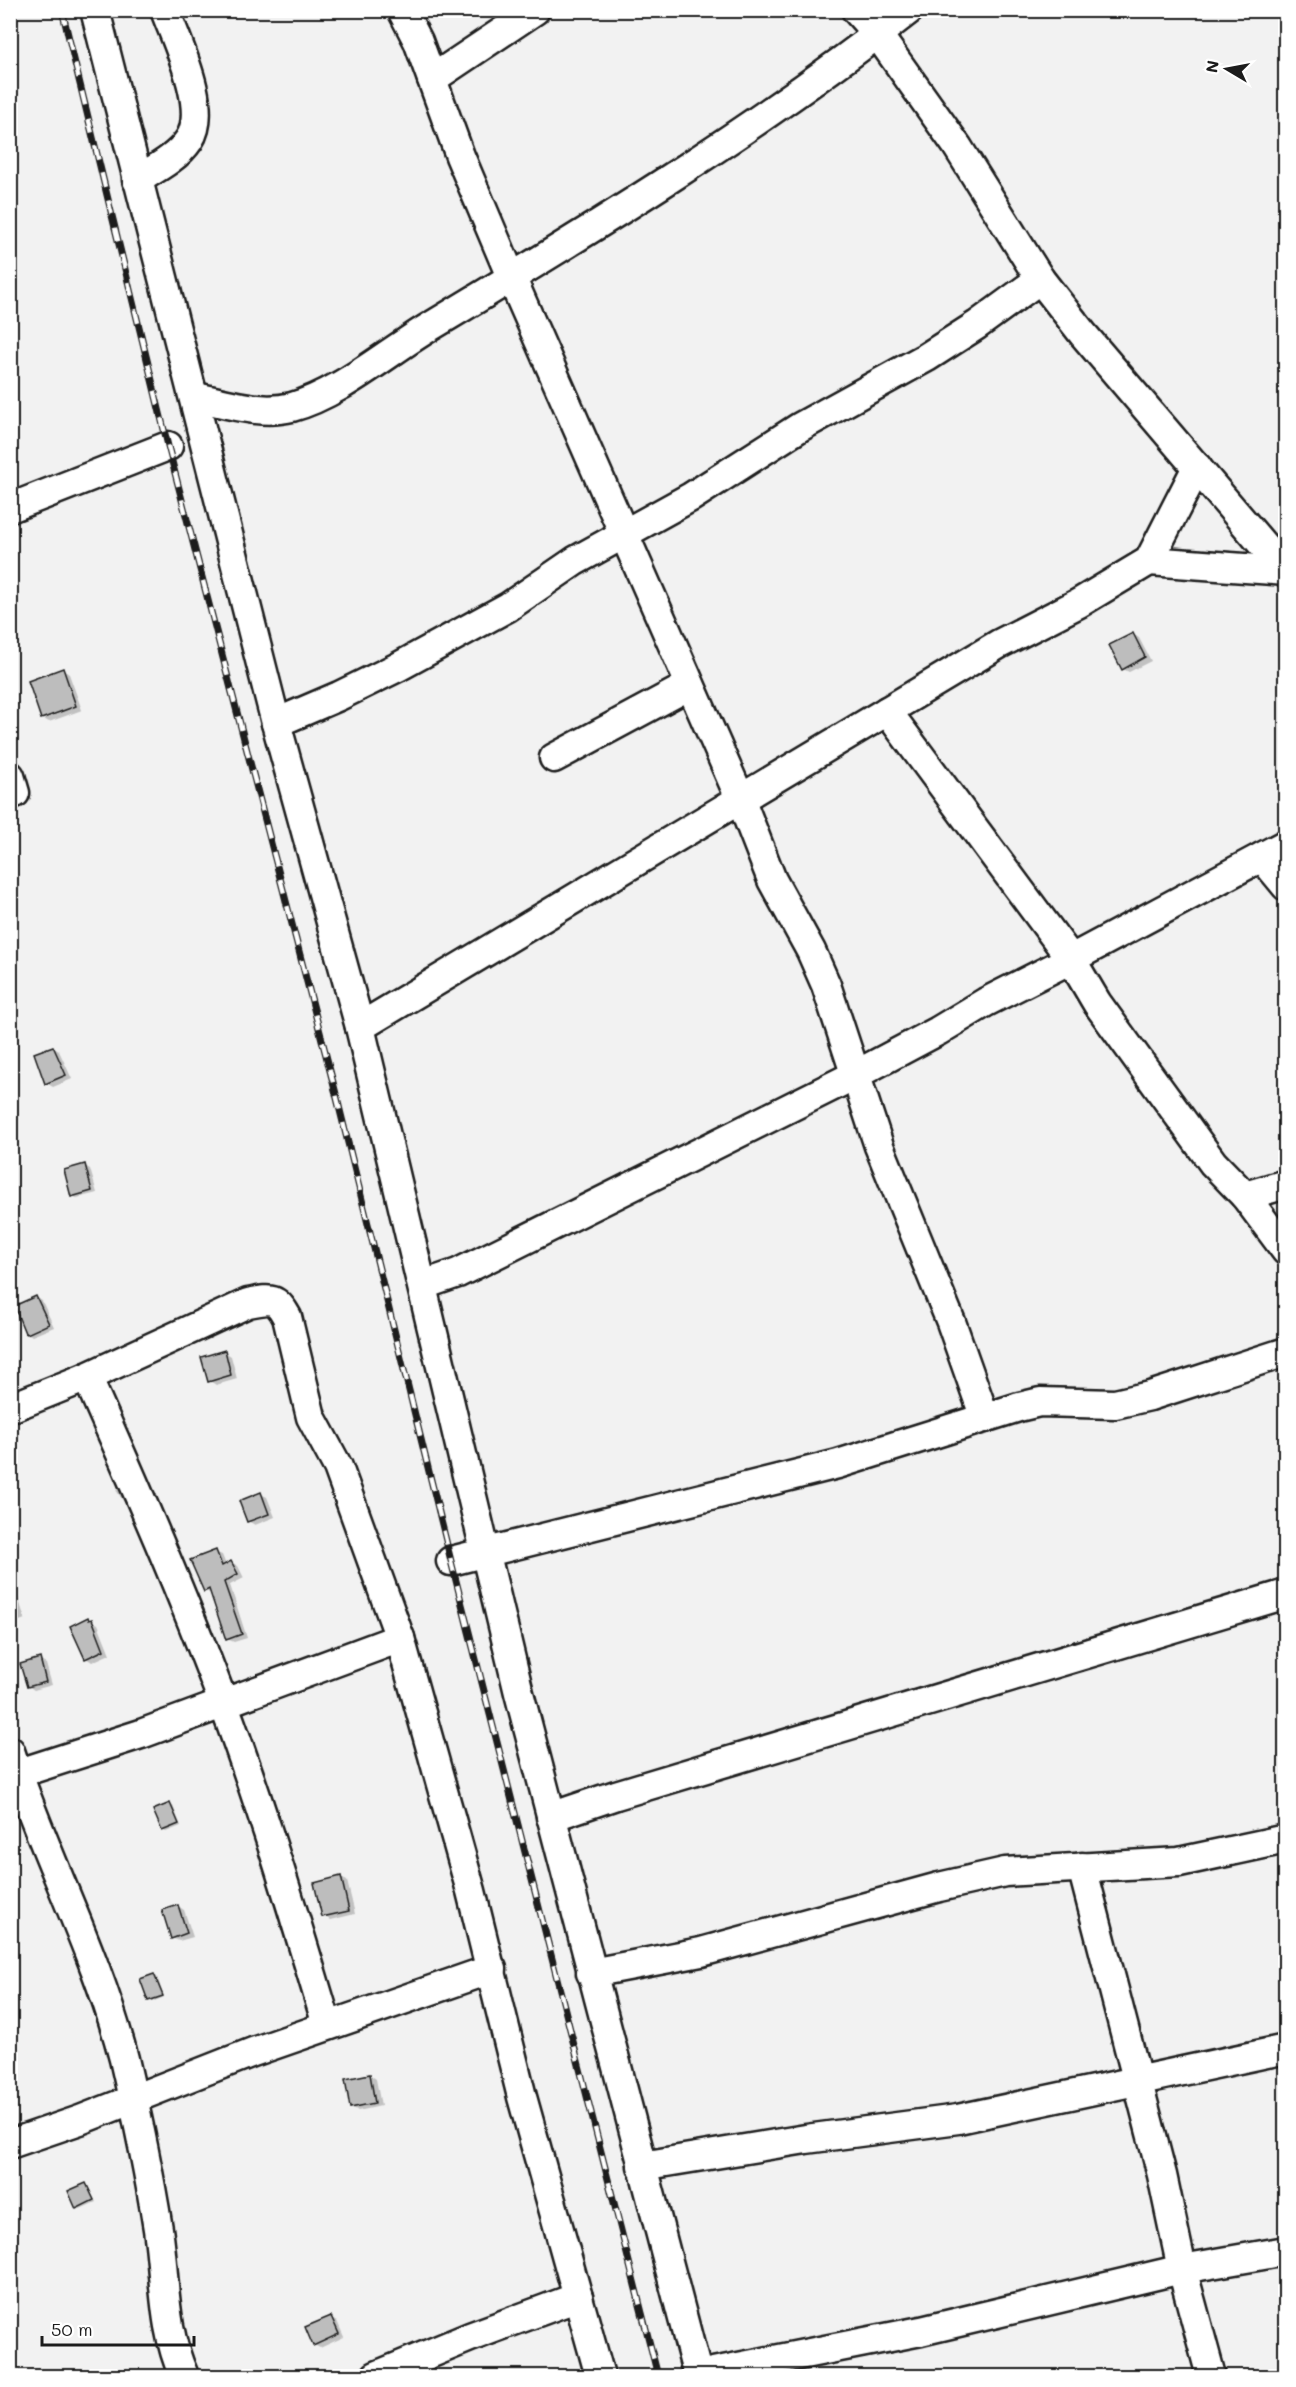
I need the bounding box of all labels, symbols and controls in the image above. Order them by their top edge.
north arrow [1197,39,1257,99]
text: N [1200,58,1223,74]
scale bar [42,2309,194,2347]
text: 50 m [51,2317,93,2341]

